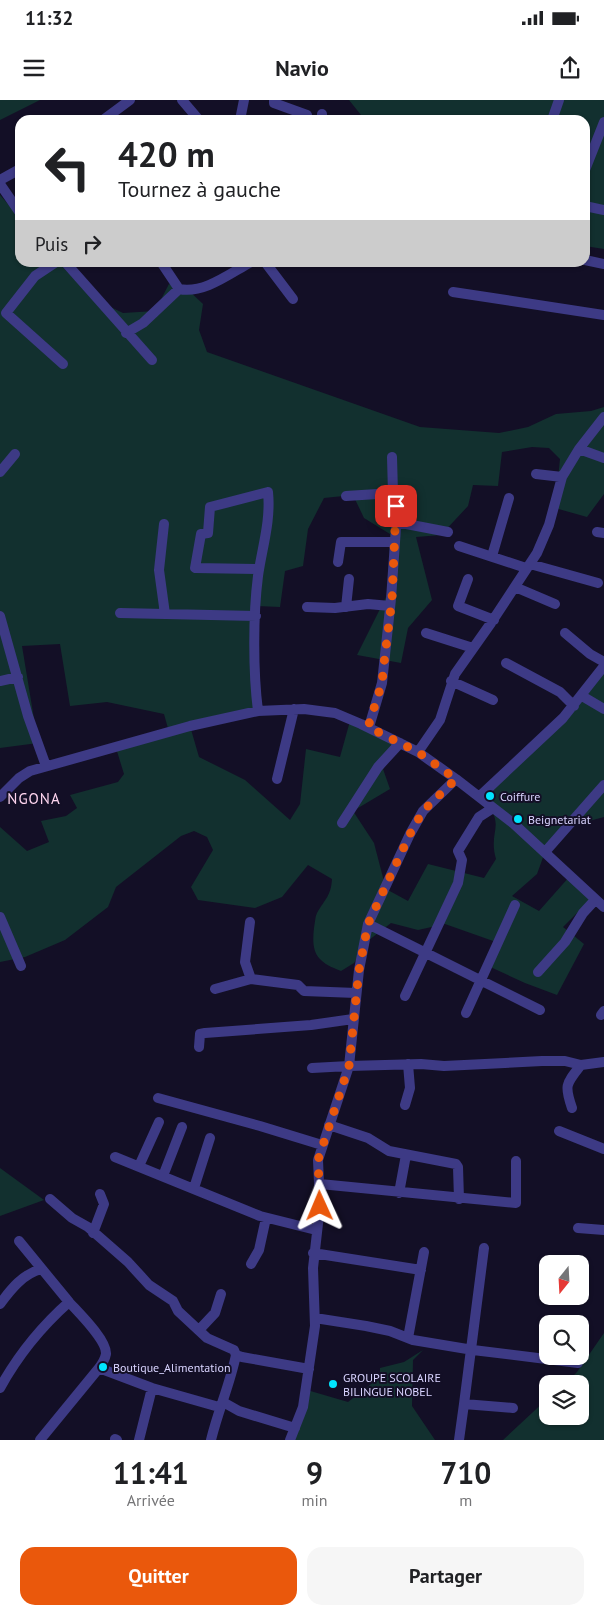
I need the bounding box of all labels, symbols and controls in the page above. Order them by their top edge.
text: 11:32 [25,6,73,30]
icon: menu [20,54,48,82]
text: Navio [275,54,329,82]
icon: share [556,54,584,82]
text: 420 m [118,131,215,177]
icon: left [35,135,100,200]
text: Tournez à gauche [118,175,281,203]
icon: right [78,230,106,258]
text: Puis [35,232,68,256]
pin [375,485,417,527]
icon: arrive [382,492,410,520]
district label: NGONA [7,789,61,808]
place label: Coiffure [500,789,540,804]
marker: Coiffure [484,790,496,802]
place label: Beignetariat [528,812,591,827]
marker: Beignetariat [512,813,524,825]
position arrow [293,1179,345,1231]
north arrow [539,1255,589,1305]
map controls [539,1255,589,1425]
button: search [539,1315,589,1365]
place label: Boutique_Alimentation [113,1360,231,1375]
marker: Boutique_Alimentation [97,1361,109,1373]
place label: GROUPE SCOLAIRE BILINGUE NOBEL [343,1370,441,1399]
button: layers [539,1375,589,1425]
marker: GROUPE SCOLAIRE BILINGUE NOBEL [327,1378,339,1390]
text: 11:41 [113,1453,189,1492]
text: 9 [306,1453,323,1492]
text: 710 [440,1453,491,1492]
text: Arrivée [127,1490,175,1510]
text: min [302,1490,328,1510]
text: m [459,1490,472,1510]
button: Quitter [20,1547,297,1605]
button: Partager [307,1547,584,1605]

